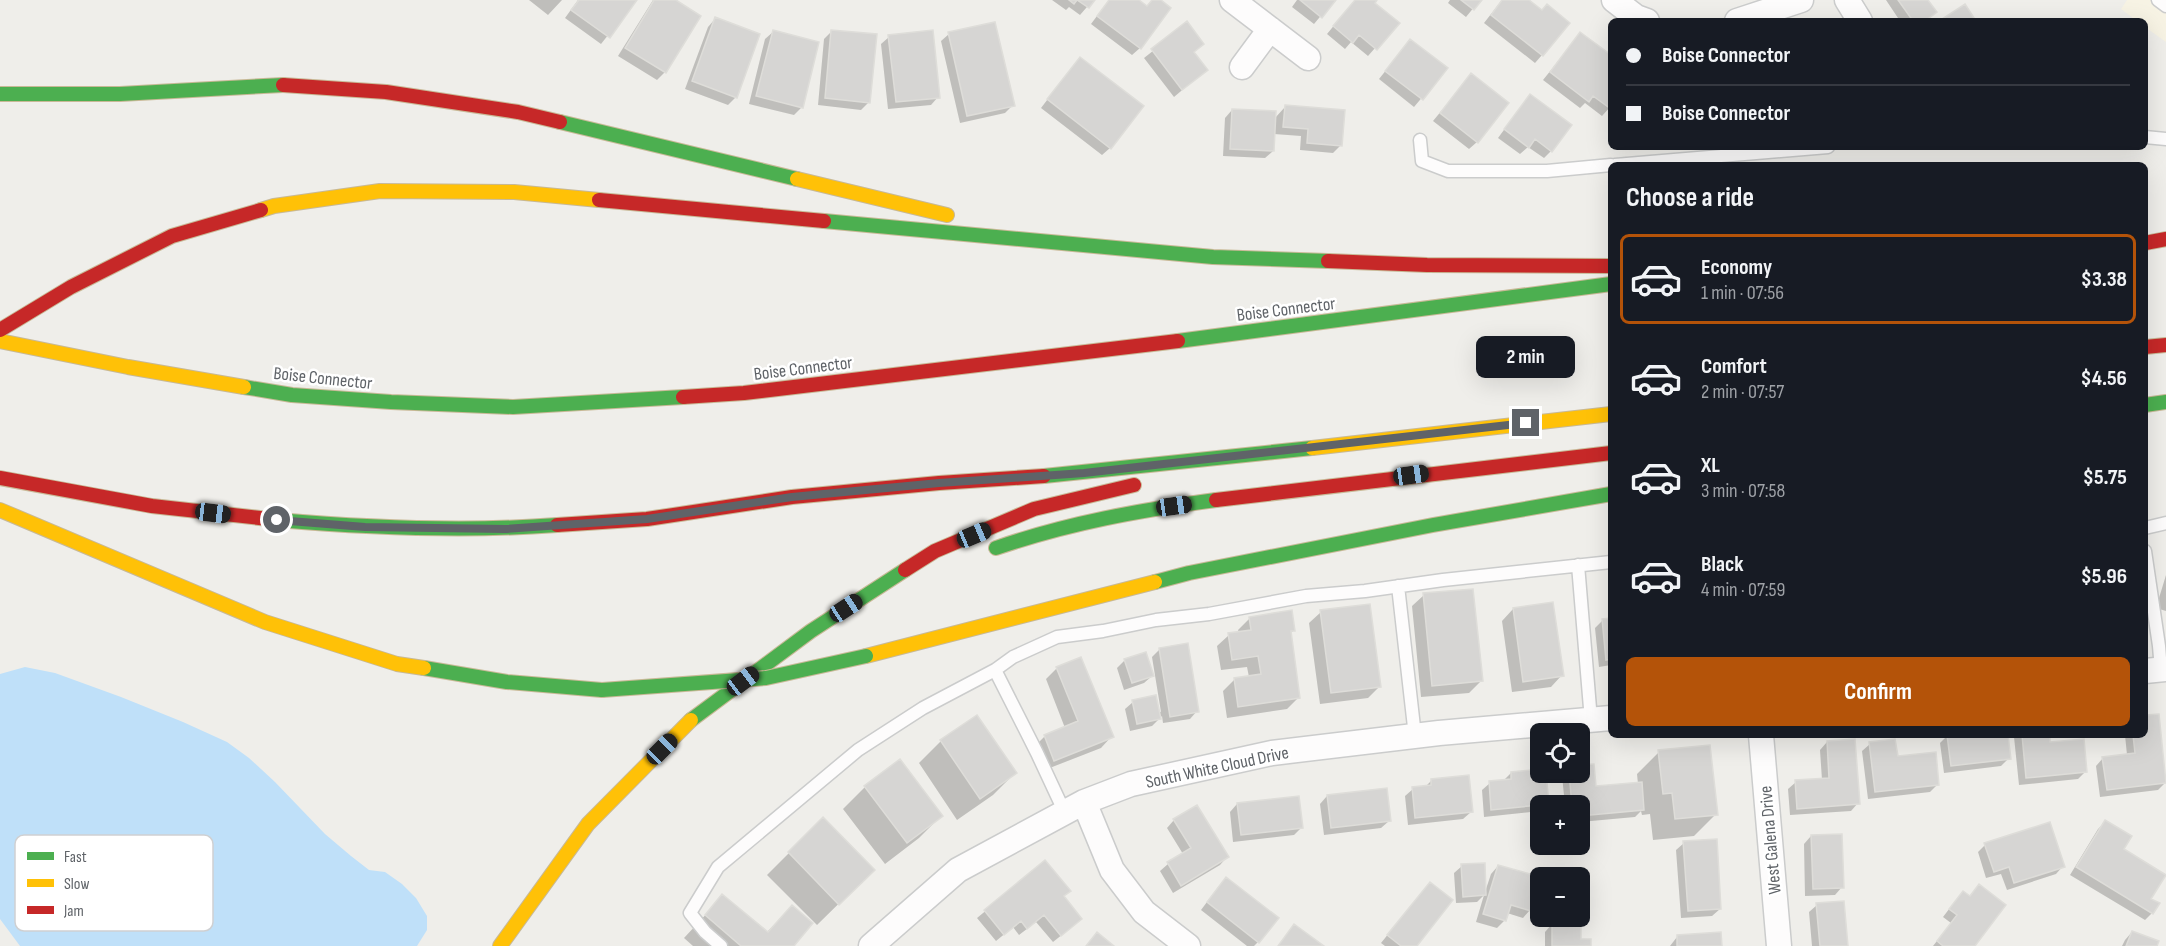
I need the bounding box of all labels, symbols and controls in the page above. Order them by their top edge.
text: Boise Connector [1662,42,1790,69]
text: Boise Connector [1662,100,1790,127]
text: Choose a ride [1626,182,1754,214]
icon: car [1629,252,1683,306]
text: Economy [1701,254,1772,281]
text: $3.38 [2081,266,2127,293]
text: 1 min · 07:56 [1701,281,1784,305]
street label: Boise Connector [1236,293,1337,326]
callout: 2 min [1476,336,1576,378]
text: 2 min [1506,345,1545,369]
icon: car [1629,351,1683,405]
street label: Boise Connector [753,352,854,385]
text: Comfort [1701,353,1767,380]
street label: Boise Connector [273,363,373,394]
text: $4.56 [2080,365,2127,392]
text: 2 min · 07:57 [1701,380,1784,404]
route end [1512,409,1539,436]
icon: car [1629,450,1683,504]
text: XL [1701,452,1720,479]
car [1392,464,1430,486]
text: $5.75 [2083,464,2127,491]
text: 3 min · 07:58 [1701,479,1785,503]
car [1155,495,1193,517]
car [194,502,232,524]
route start [263,506,290,533]
car [954,520,994,550]
icon: car [1629,549,1683,603]
text: Black [1701,551,1743,578]
text: $5.96 [2081,563,2127,590]
text: 4 min · 07:59 [1701,578,1785,602]
car [826,591,866,625]
button: Confirm [1626,657,2130,726]
car [723,663,763,699]
map controls [1530,723,1590,927]
button: locate [1530,723,1590,783]
car [643,730,681,768]
street label: South White Cloud Drive [1144,742,1291,793]
street label: West Galena Drive [1755,785,1786,895]
button: + [1530,795,1590,855]
legend [15,835,213,931]
text: Fast [64,848,87,867]
button: − [1530,867,1590,927]
text: Slow [64,875,89,894]
text: Jam [63,902,84,921]

